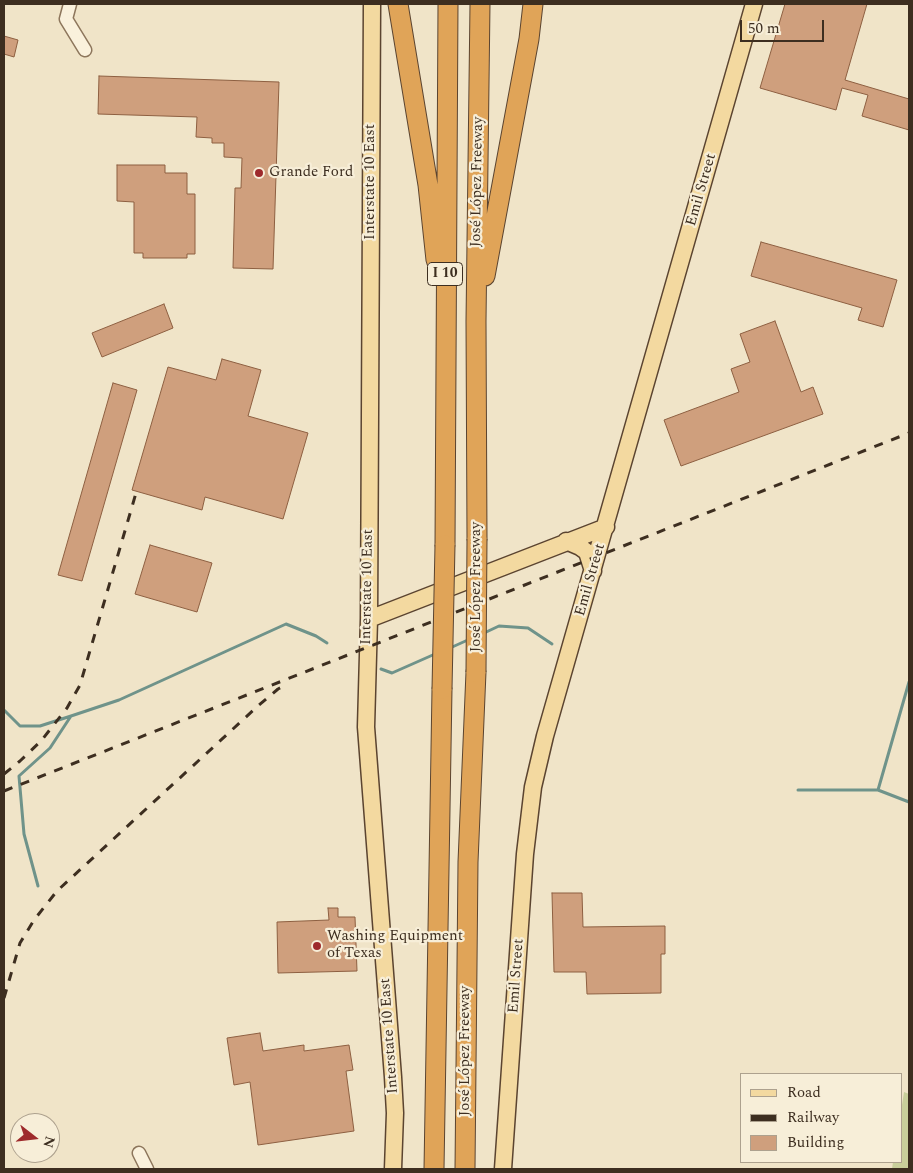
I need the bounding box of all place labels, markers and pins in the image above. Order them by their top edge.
place label: Grande Ford [269,164,353,182]
marker: Grande Ford [253,167,265,179]
place label: Washing Equipment of Texas [327,928,463,963]
marker: Washing Equipment of Texas [311,940,323,952]

